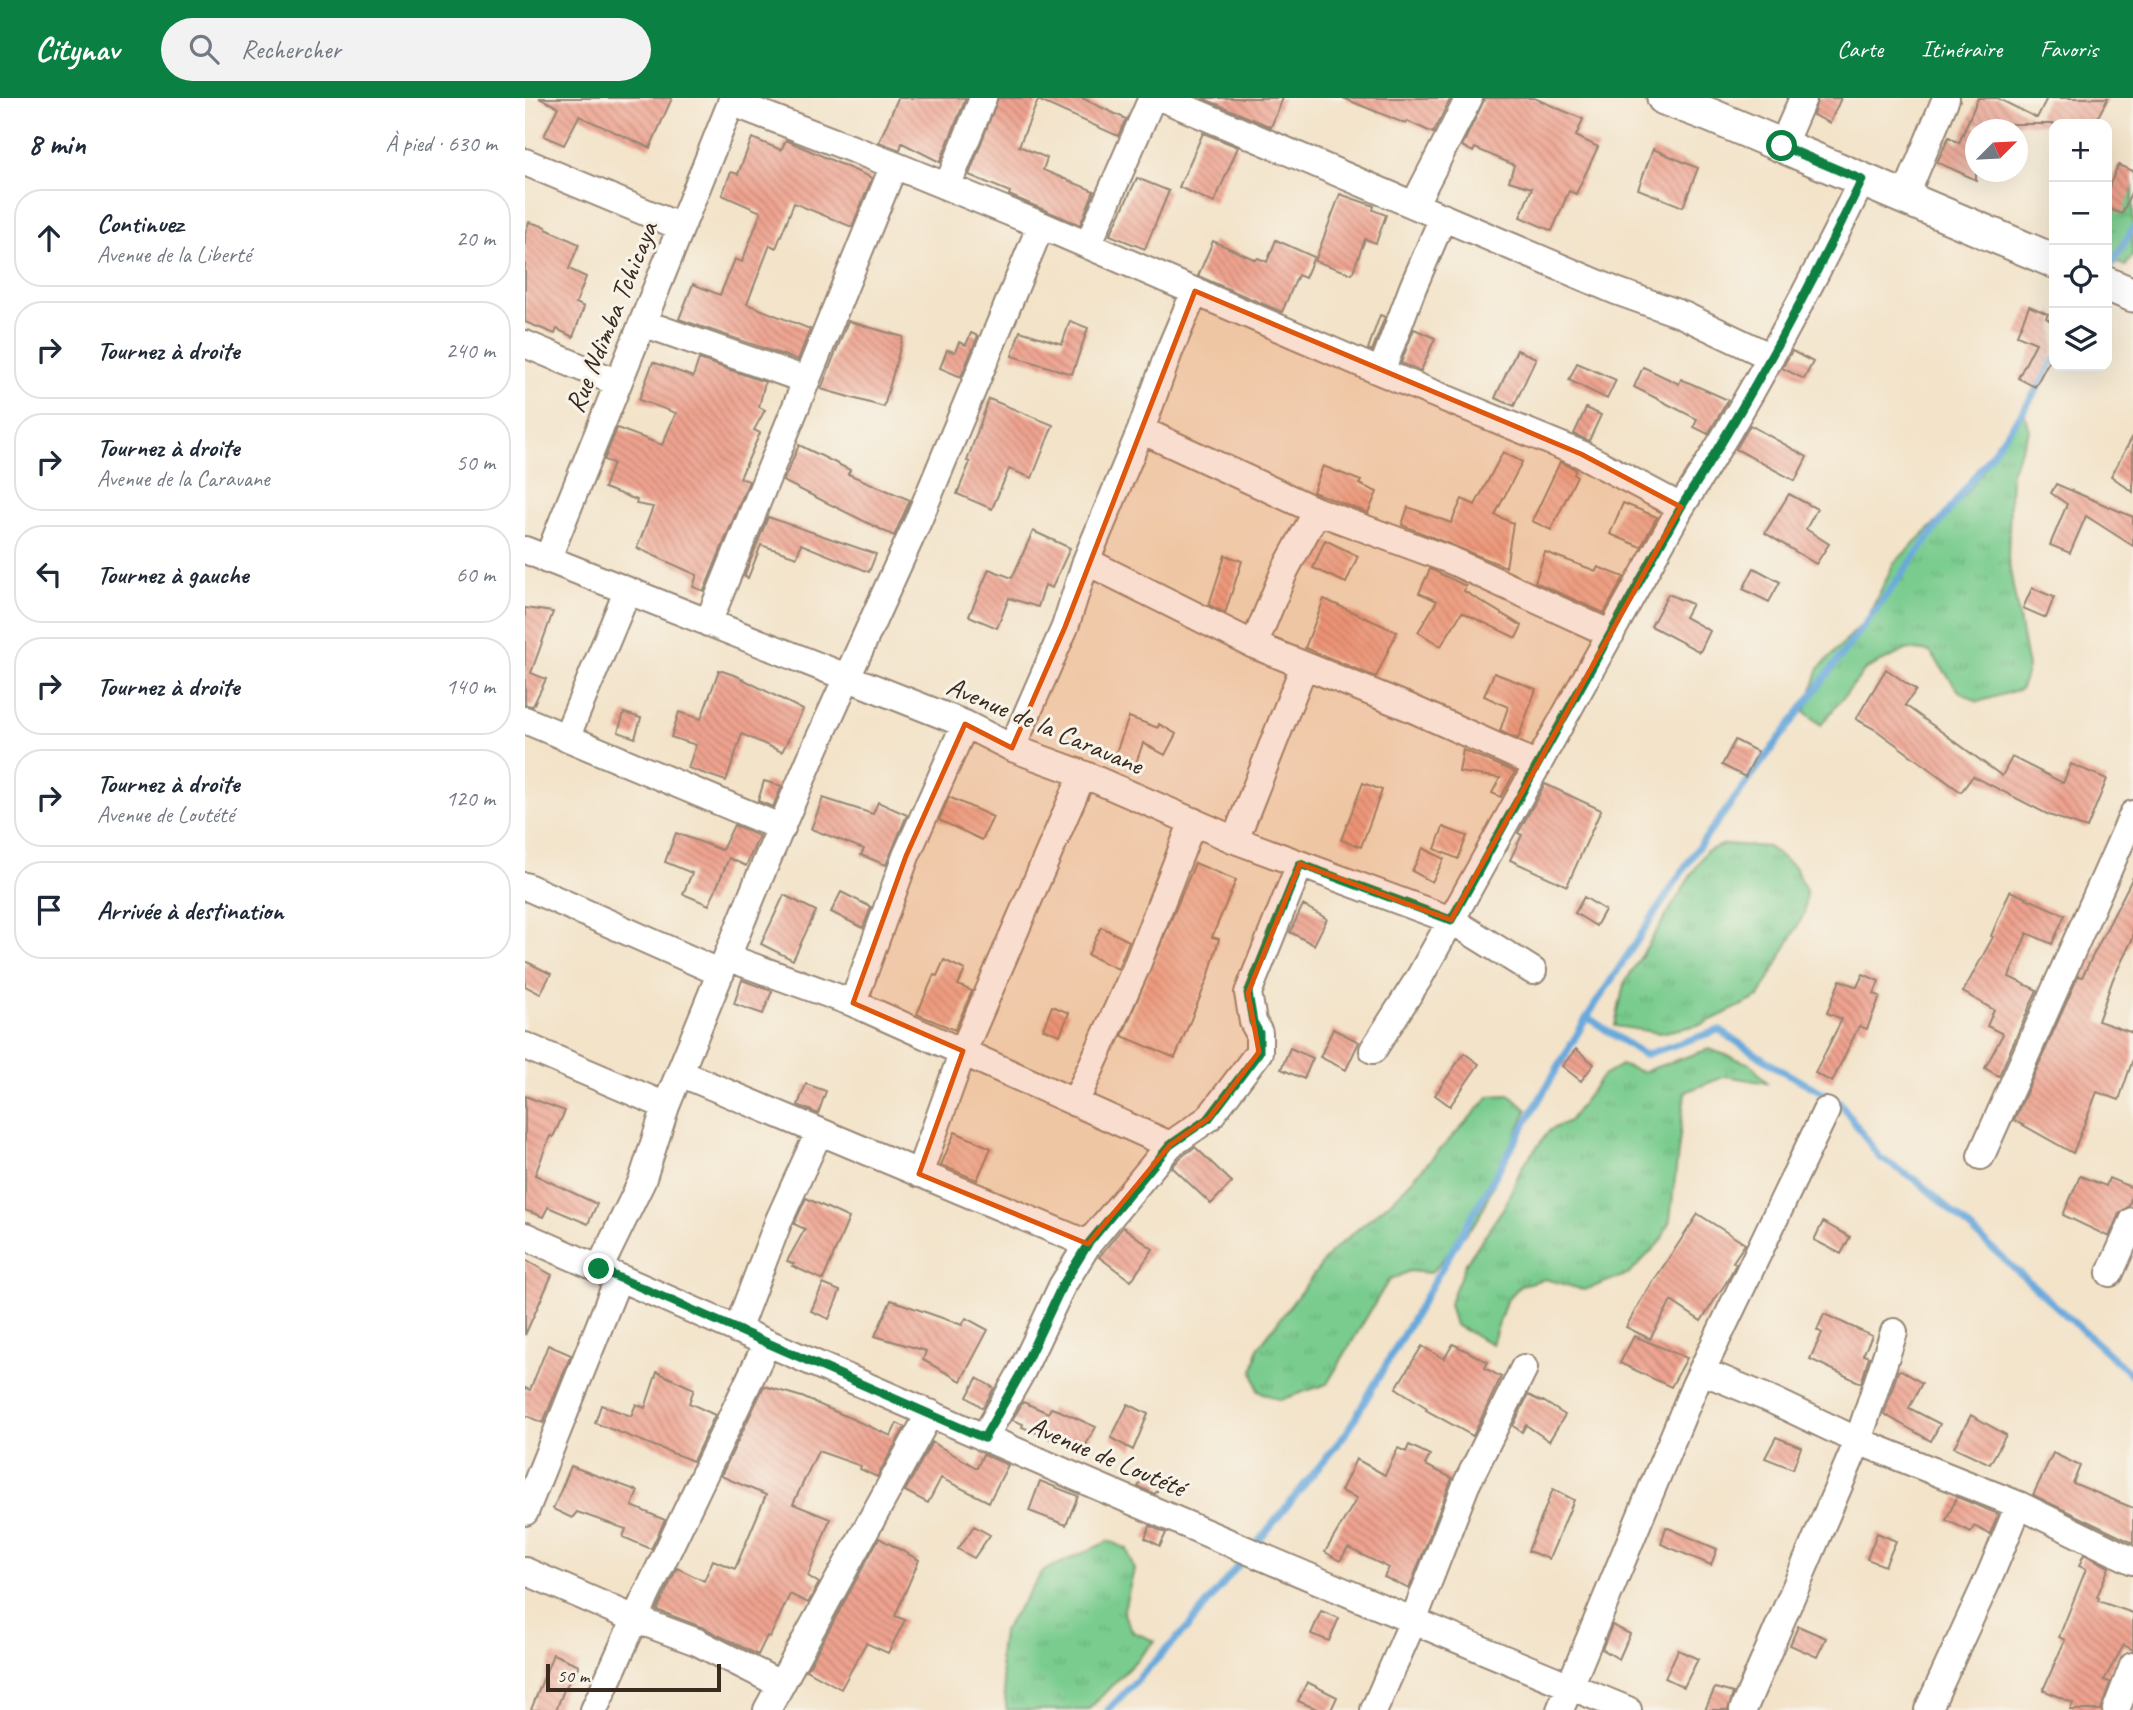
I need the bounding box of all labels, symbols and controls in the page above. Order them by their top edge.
search box [161,18,651,81]
text: Citynav [35,28,119,70]
icon: search [185,30,223,68]
text: Rechercher [241,33,341,66]
text: Carte [1837,34,1883,64]
text: Itinéraire [1921,34,2002,64]
text: Favoris [2040,34,2098,64]
north arrow [1965,119,2028,182]
map controls [2049,119,2112,371]
button: + [2049,119,2112,182]
text: 8 min [28,125,85,163]
text: À pied · 630 m [385,129,497,158]
route start [1766,130,1797,161]
button: − [2049,182,2112,245]
text: Continuez [97,207,183,240]
street label: Rue Ndimba Tchicaya [557,215,666,418]
icon: ahead [30,219,68,257]
text: 20 m [456,224,495,253]
text: Avenue de la Liberté [97,240,251,269]
button: locate [2049,245,2112,308]
button: layers [2049,308,2112,371]
icon: right [30,331,68,369]
text: Tournez à droite [97,334,239,367]
text: 240 m [446,336,495,365]
text: Tournez à droite [97,431,239,464]
icon: right [30,443,68,481]
text: 50 m [456,448,495,477]
text: Avenue de la Caravane [97,464,269,493]
icon: left [30,555,68,593]
text: Tournez à gauche [97,558,248,591]
text: 60 m [456,560,495,589]
icon: right [30,667,68,705]
street label: Avenue de la Caravane [942,668,1150,783]
text: Tournez à droite [97,670,239,703]
text: 140 m [446,672,495,701]
text: Tournez à droite [97,767,239,800]
icon: right [30,779,68,817]
text: 120 m [446,784,495,813]
text: Avenue de Loutété [97,800,234,829]
icon: arrive [30,891,68,929]
text: Arrivée à destination [97,894,283,927]
route end [583,1253,614,1284]
street label: Avenue de Loutété [1023,1407,1194,1506]
scale bar [546,1661,721,1693]
text: 50 m [557,1664,589,1688]

